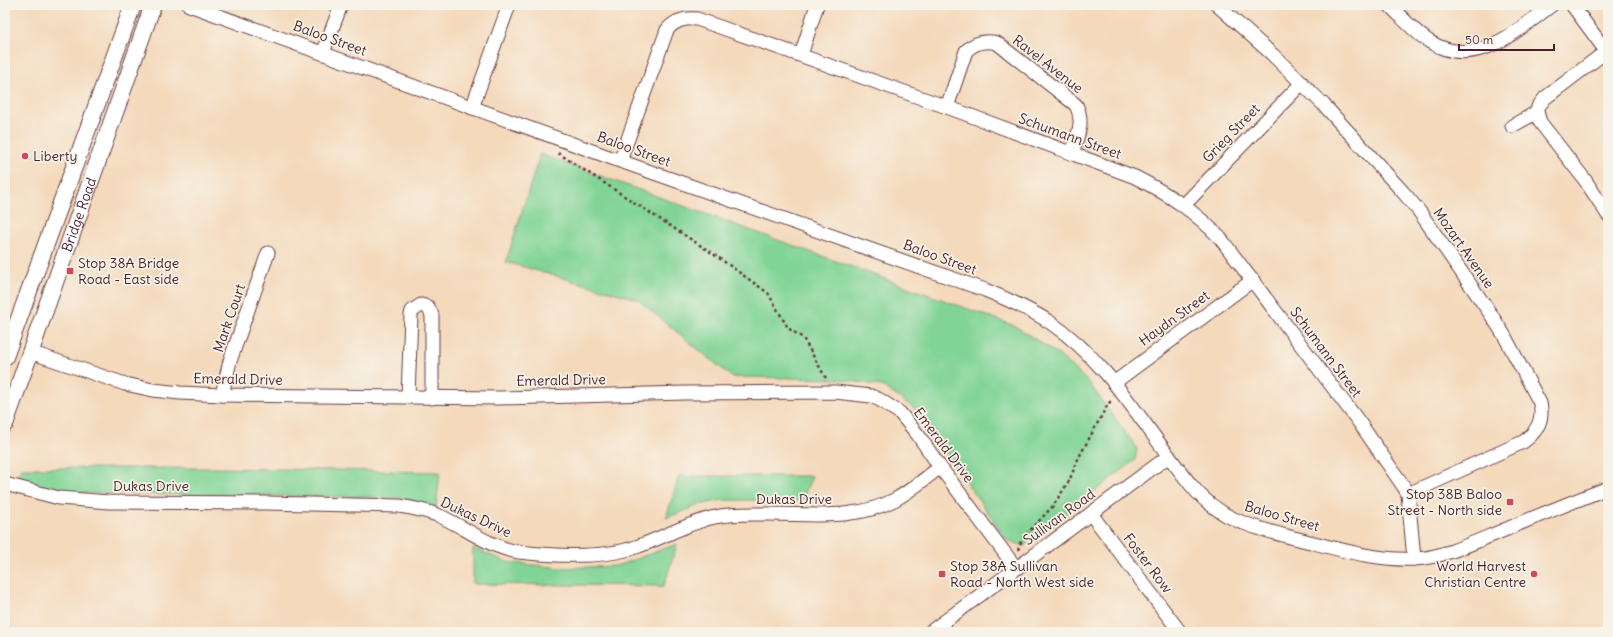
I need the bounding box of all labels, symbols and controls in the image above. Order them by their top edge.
street label: Baloo Street [291,16,369,60]
scale bar [1459,26,1554,52]
street label: Ravel Avenue [1009,31,1087,97]
text: 50 m [1465,32,1494,47]
street label: Grieg Street [1198,100,1264,166]
street label: Schumann Street [1016,109,1124,163]
street label: Baloo Street [595,127,673,171]
place label: Liberty [33,147,77,165]
marker: Liberty [20,151,30,161]
street label: Bridge Road [57,175,100,254]
street label: Mozart Avenue [1430,204,1498,292]
street label: Baloo Street [901,235,979,279]
place label: Stop 38A Bridge Road - East side [78,254,179,288]
marker: Stop 38A Bridge Road - East side [65,266,75,276]
street label: Mark Court [209,281,249,354]
street label: Haydn Street [1135,286,1213,350]
street label: Schumann Street [1286,303,1366,401]
street label: Emerald Drive [193,369,283,389]
street label: Emerald Drive [516,370,606,390]
street label: Emerald Drive [910,404,978,486]
street label: Dukas Drive [113,477,189,495]
street label: Sullivan Road [1020,485,1098,549]
place label: Stop 38B Baloo Street - North side [1388,485,1502,519]
street label: Dukas Drive [756,490,832,508]
street label: Dukas Drive [438,493,514,541]
street label: Baloo Street [1243,497,1322,535]
marker: Stop 38B Baloo Street - North side [1505,497,1515,507]
street label: Foster Row [1120,529,1176,597]
place label: Stop 38A Sullivan Road - North West side [950,557,1094,591]
place label: World Harvest Christian Centre [1424,557,1526,591]
marker: Stop 38A Sullivan Road - North West side [937,569,947,579]
marker: World Harvest Christian Centre [1529,569,1539,579]

